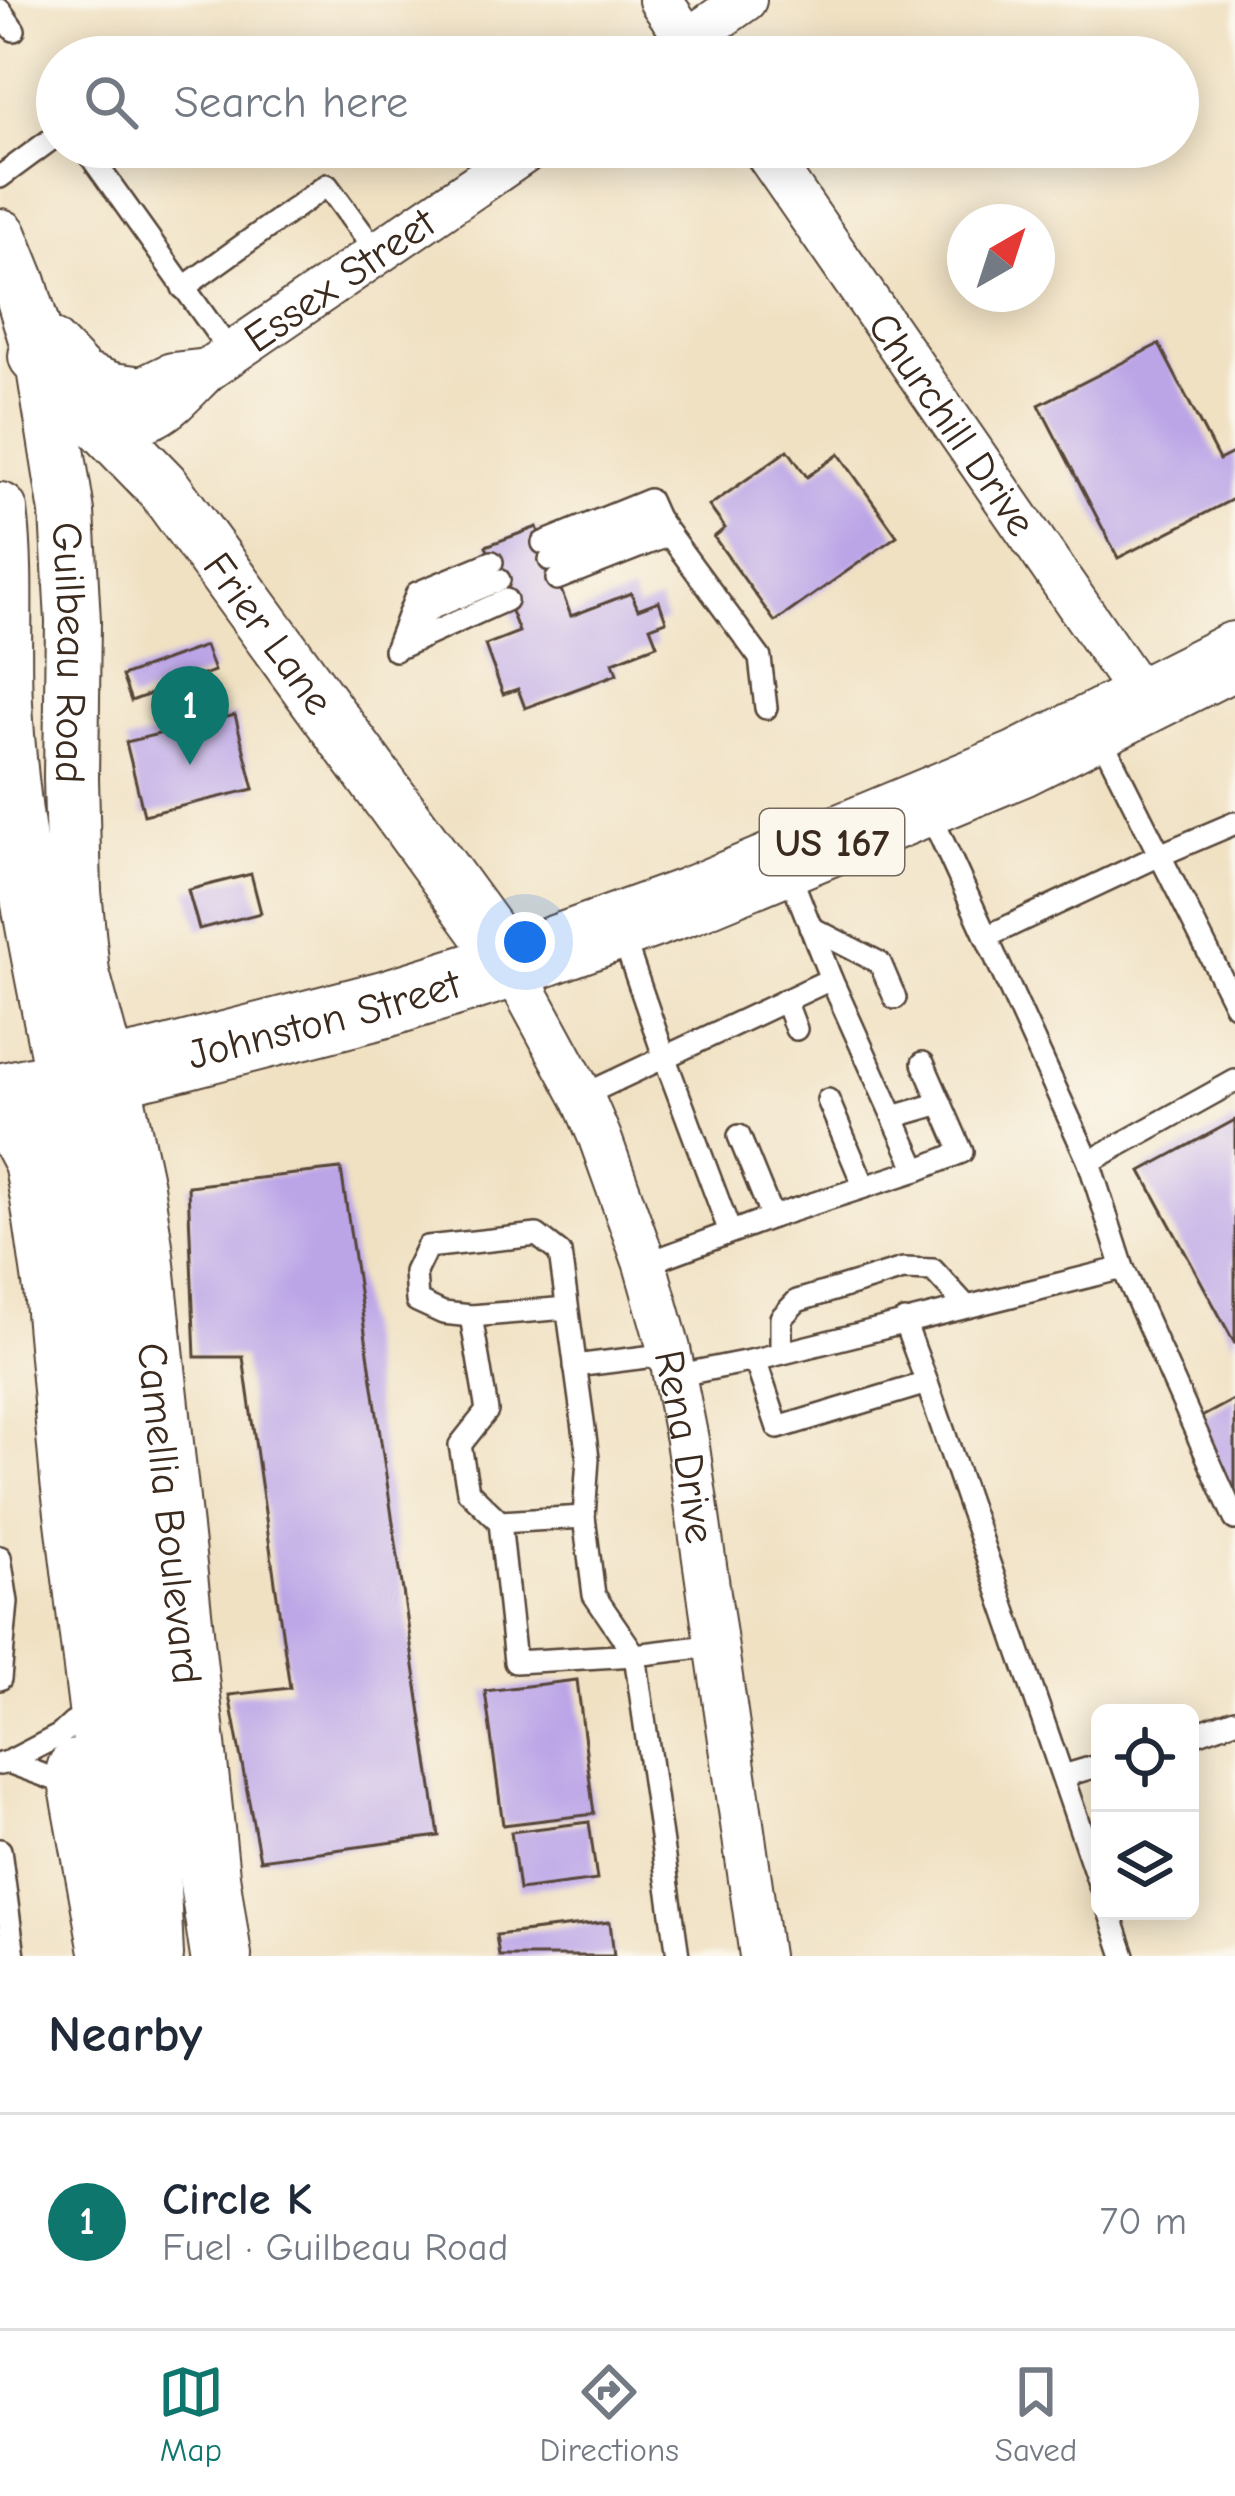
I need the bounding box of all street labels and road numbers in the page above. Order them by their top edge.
street label: Essex Street [235,197,446,363]
street label: Churchill Drive [857,303,1046,545]
street label: Guilbeau Road [42,521,96,784]
street label: Frier Lane [193,543,343,725]
road number: US 167 [760,809,904,875]
street label: Johnston Street [182,959,468,1080]
street label: Camellia Boulevard [126,1340,211,1687]
street label: Rena Drive [644,1346,725,1547]

